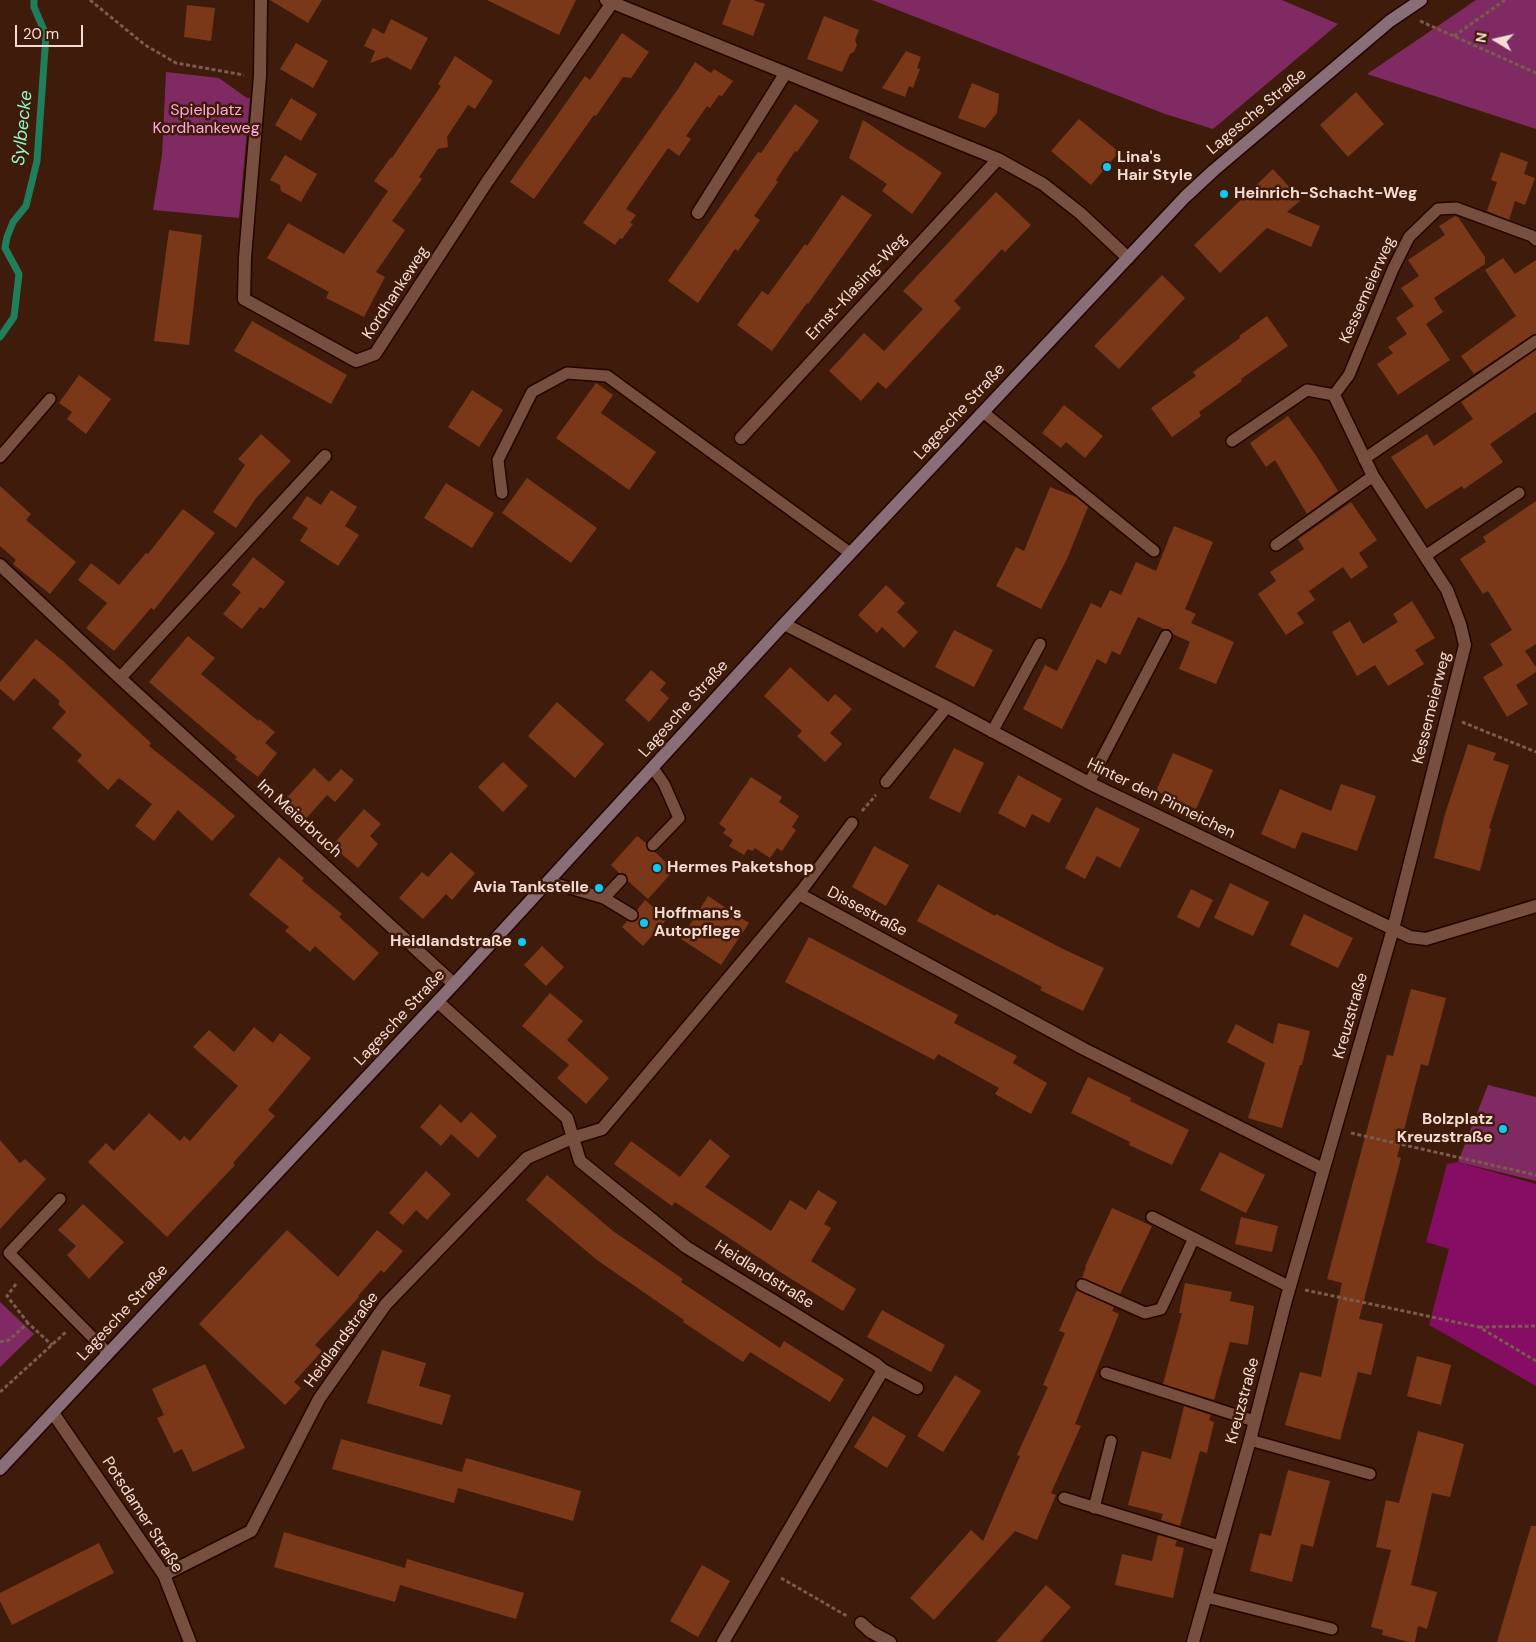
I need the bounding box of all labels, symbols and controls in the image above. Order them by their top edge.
scale bar [18,15,85,47]
north arrow [1471,15,1521,65]
text: 20 m [23,24,59,44]
text: N [1471,31,1491,44]
street label: Lagesche Straße [1203,65,1311,159]
water label: Sylbecke [8,89,38,167]
park label: Spielplatz Kordhankeweg [152,101,260,139]
place label: Lina's Hair Style [1117,148,1193,186]
marker: Lina's Hair Style [1101,161,1113,173]
place label: Heinrich-Schacht-Weg [1234,184,1417,204]
marker: Heinrich-Schacht-Weg [1218,188,1230,200]
street label: Ernst-Klasing-Weg [803,230,911,344]
street label: Kessemeierweg [1336,234,1400,346]
street label: Kordhankeweg [359,243,433,343]
street label: Lagesche Straße [911,360,1009,464]
street label: Kessemeierweg [1409,650,1455,766]
street label: Lagesche Straße [635,656,733,762]
street label: Hinter den Pinneichen [1084,755,1238,843]
street label: Im Meierbruch [253,776,345,862]
place label: Hermes Paketshop [667,858,814,878]
marker: Hermes Paketshop [651,862,663,874]
place label: Avia Tankstelle [473,878,589,898]
marker: Avia Tankstelle [593,882,605,894]
street label: Dissestraße [824,883,910,941]
place label: Hoffmans's Autopflege [654,904,742,942]
marker: Hoffmans's Autopflege [638,917,650,929]
place label: Heidlandstraße [390,932,512,952]
marker: Heidlandstraße [516,936,528,948]
street label: Lagesche Straße [351,966,449,1070]
street label: Kreuzstraße [1330,971,1372,1061]
place label: Bolzplatz Kreuzstraße [1397,1110,1493,1148]
marker: Bolzplatz Kreuzstraße [1497,1123,1509,1135]
street label: Heidlandstraße [711,1237,817,1313]
street label: Lagesche Straße [74,1261,172,1365]
street label: Heidlandstraße [301,1289,383,1391]
street label: Kreuzstraße [1222,1356,1264,1446]
street label: Potsdamer Straße [97,1454,187,1576]

